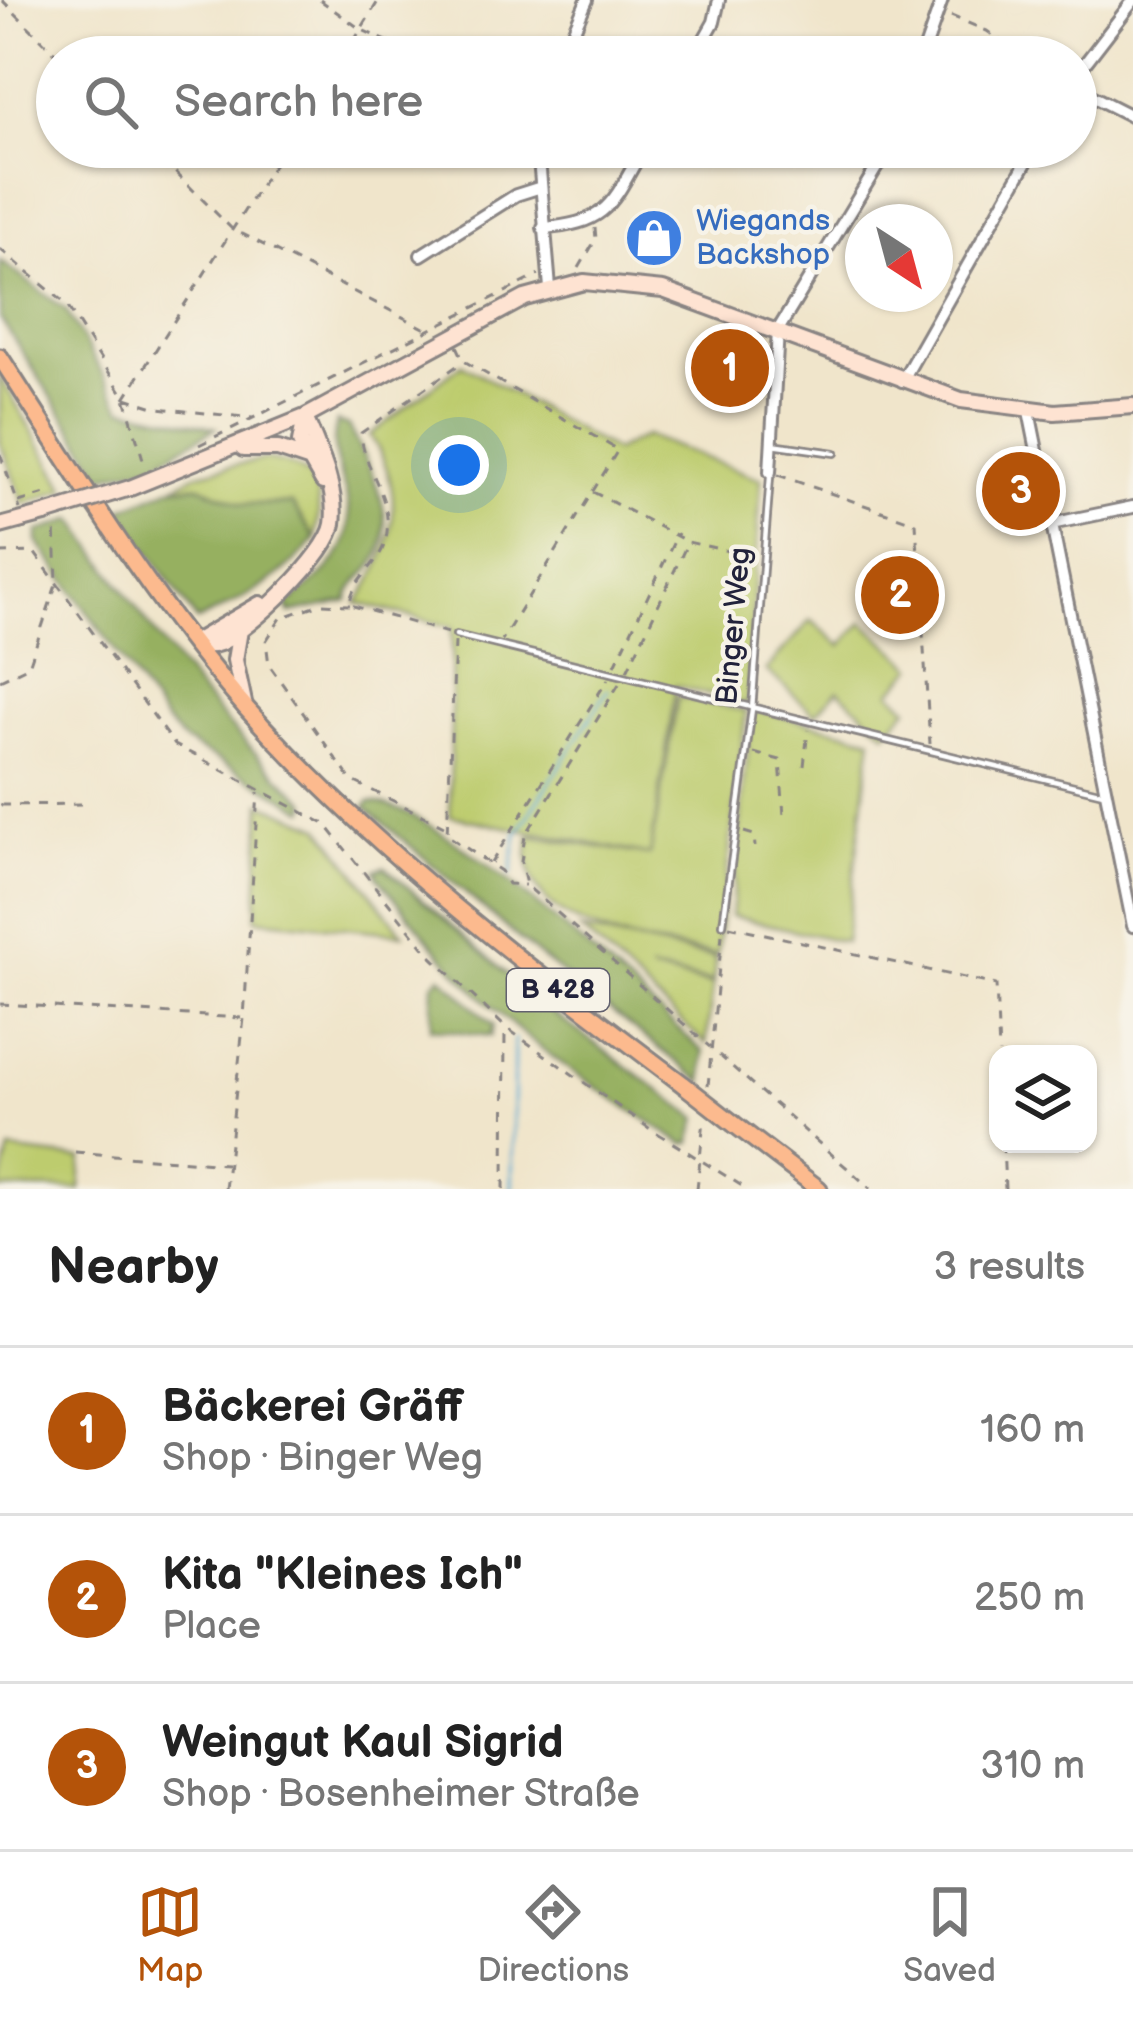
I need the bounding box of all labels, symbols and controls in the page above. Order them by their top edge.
search box [36,36,1097,168]
icon: search [78,69,144,135]
text: Search here [174,75,423,130]
place label: Wiegands Backshop [696,203,830,273]
north arrow [845,204,953,312]
shop icon: Wiegands Backshop [623,207,685,269]
pin: 1 [691,323,769,413]
your location [429,435,489,495]
pin: 3 [982,446,1060,536]
street label: Binger Weg [709,546,759,706]
pin: 2 [861,550,939,640]
road number: B 428 [507,969,609,1011]
map controls [989,1045,1097,1153]
button: layers [989,1045,1097,1153]
text: Nearby [48,1237,219,1298]
text: 3 results [933,1244,1085,1291]
text: Bäckerei Gräff [162,1380,464,1435]
text: 1 [79,1407,95,1454]
text: 160 m [980,1407,1085,1454]
text: Shop · Binger Weg [162,1435,483,1482]
text: Kita "Kleines Ich" [162,1548,523,1603]
text: 2 [75,1575,99,1622]
text: 250 m [974,1575,1085,1622]
text: Place [162,1603,261,1650]
text: Weingut Kaul Sigrid [162,1716,564,1771]
text: 3 [76,1743,98,1790]
text: 310 m [980,1743,1085,1790]
text: Shop · Bosenheimer Straße [162,1771,640,1818]
tab: Map [137,1879,203,1991]
tab: Directions [478,1879,629,1991]
tab: Saved [903,1879,996,1991]

